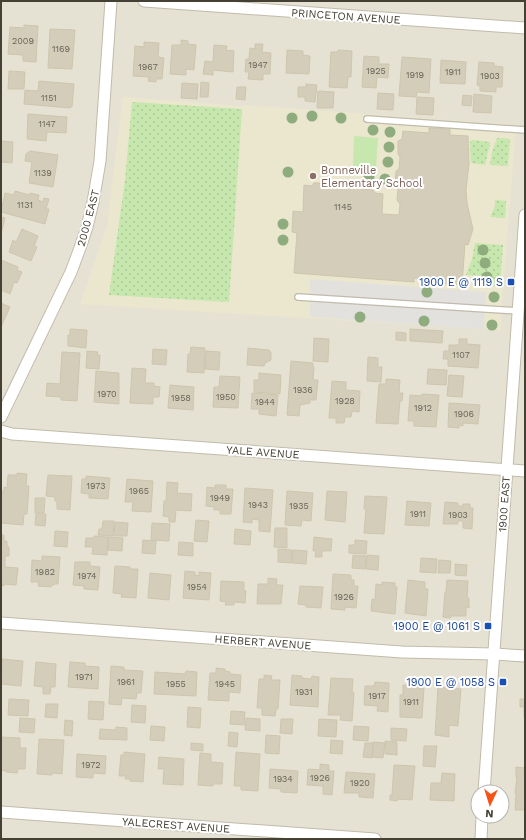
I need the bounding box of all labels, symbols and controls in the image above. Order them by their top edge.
street label: PRINCETON AVENUE [291,6,401,27]
house number: 2009 [12,36,34,46]
house number: 1169 [52,44,70,54]
house number: 1947 [248,60,268,70]
house number: 1967 [138,62,158,72]
house number: 1925 [366,66,386,76]
house number: 1911 [445,67,461,77]
house number: 1919 [406,70,424,80]
house number: 1903 [480,71,500,81]
house number: 1151 [41,93,57,103]
house number: 1147 [38,119,56,129]
place label: Bonneville Elementary School [321,164,423,190]
house number: 1139 [34,168,52,178]
marker: Bonneville Elementary School [308,171,318,181]
street label: 2000 EAST [75,188,102,248]
house number: 1131 [17,200,33,210]
house number: 1145 [334,202,352,212]
place label: 1900 E @ 1119 S [419,276,503,289]
marker: 1900 E @ 1119 S [506,277,516,287]
house number: 1107 [452,350,470,360]
house number: 1936 [293,385,313,395]
house number: 1970 [97,389,117,399]
house number: 1950 [216,392,236,402]
house number: 1958 [171,393,191,403]
house number: 1928 [335,396,355,406]
house number: 1944 [255,397,276,407]
house number: 1912 [414,403,432,413]
house number: 1906 [454,409,474,419]
street label: YALE AVENUE [226,443,300,462]
street label: 1900 EAST [496,475,513,532]
house number: 1973 [86,481,106,491]
house number: 1965 [129,486,149,496]
house number: 1949 [210,493,230,503]
house number: 1943 [248,500,268,510]
house number: 1935 [289,501,309,511]
house number: 1911 [410,509,426,519]
house number: 1903 [448,510,468,520]
house number: 1982 [35,567,55,577]
house number: 1974 [78,571,97,581]
house number: 1954 [187,582,207,592]
house number: 1926 [334,592,354,602]
place label: 1900 E @ 1061 S [394,620,480,633]
marker: 1900 E @ 1061 S [483,621,493,631]
street label: HERBERT AVENUE [214,633,312,652]
house number: 1971 [75,672,93,682]
place label: 1900 E @ 1058 S [407,676,495,689]
house number: 1961 [117,677,135,687]
marker: 1900 E @ 1058 S [498,677,508,687]
house number: 1955 [166,679,186,689]
house number: 1945 [215,679,235,689]
house number: 1931 [295,687,313,697]
house number: 1917 [368,691,386,701]
house number: 1911 [403,697,419,707]
house number: 1972 [81,760,101,770]
house number: 1926 [310,773,330,783]
house number: 1934 [273,774,293,784]
house number: 1920 [350,778,370,788]
north arrow [470,784,510,824]
text: N [485,807,494,820]
street label: YALECREST AVENUE [122,815,230,836]

